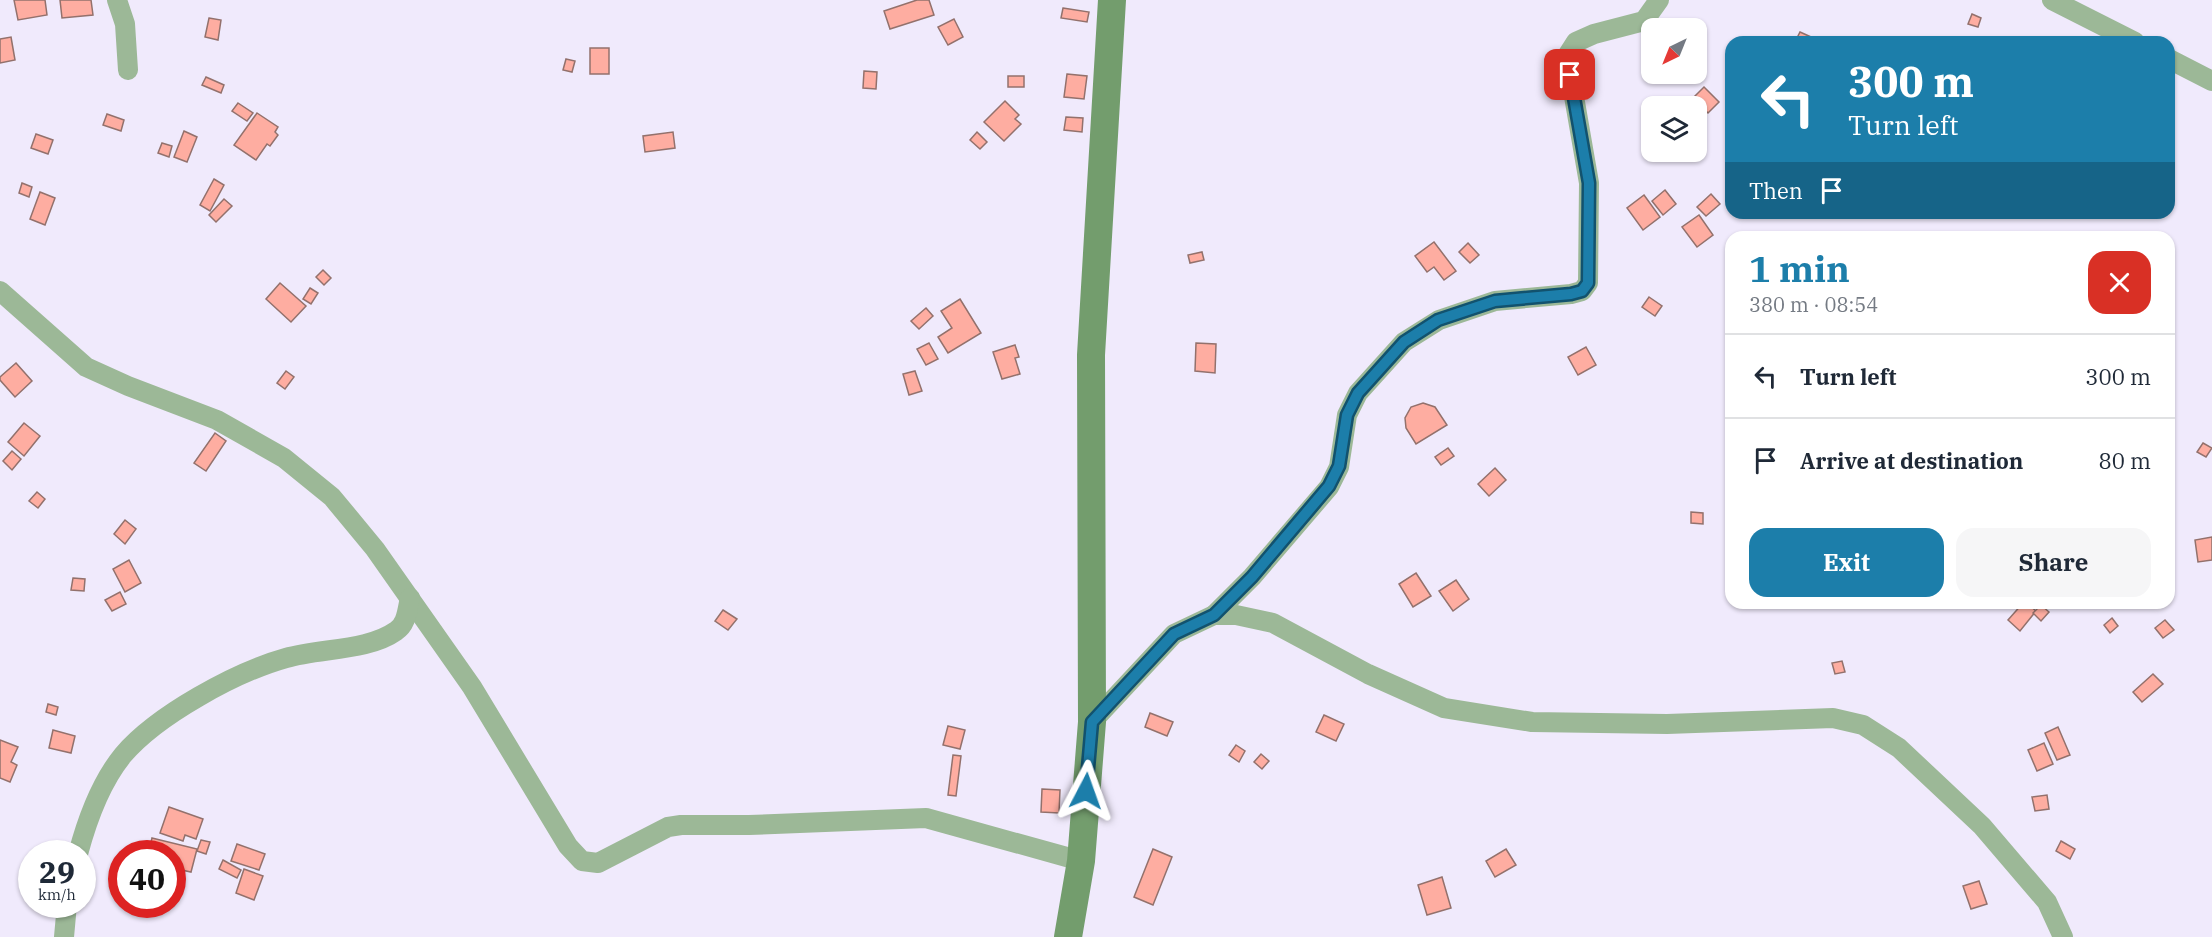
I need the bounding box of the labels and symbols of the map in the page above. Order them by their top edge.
north arrow [1641,18,1707,84]
pin [1544,49,1595,100]
position arrow [1054,759,1118,823]
speed limit sign: 40 [108,840,186,918]

